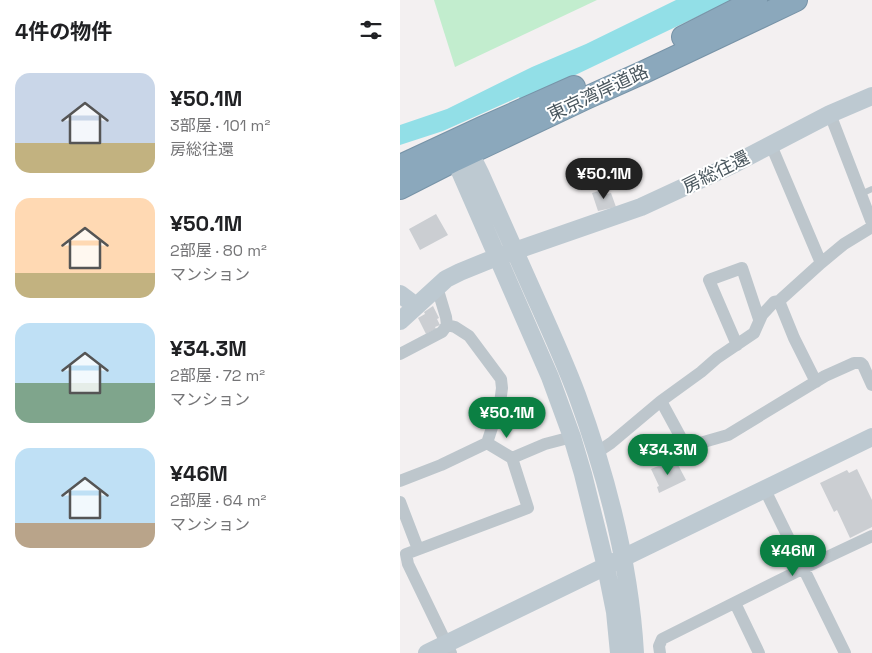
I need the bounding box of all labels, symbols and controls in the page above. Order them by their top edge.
icon: filters [357,16,385,44]
text: 4件の物件 [15,18,112,45]
street label: 東京湾岸道路 [544,59,652,126]
text: ¥50.1M [170,85,242,112]
icon: home [55,93,115,153]
text: 3部屋 · 101 m² [170,115,270,136]
text: 房総往還 [170,139,234,160]
street label: 房総往還 [678,145,753,198]
pin: ¥50.1M [563,158,645,200]
text: ¥50.1M [577,163,631,184]
text: ¥50.1M [170,210,242,237]
icon: home [55,218,115,278]
text: 2部屋 · 80 m² [170,240,267,261]
text: マンション [170,264,250,285]
text: ¥34.3M [170,335,247,362]
icon: home [55,343,115,403]
text: 2部屋 · 72 m² [170,365,265,386]
text: マンション [170,389,250,410]
pin: ¥50.1M [466,396,548,439]
text: ¥50.1M [480,402,534,423]
pin: ¥34.3M [627,434,709,476]
text: ¥34.3M [639,439,697,460]
text: ¥46M [170,460,228,487]
icon: home [55,468,115,528]
text: 2部屋 · 64 m² [170,490,266,511]
text: マンション [170,514,250,535]
pin: ¥46M [763,534,823,577]
text: ¥46M [771,540,815,561]

